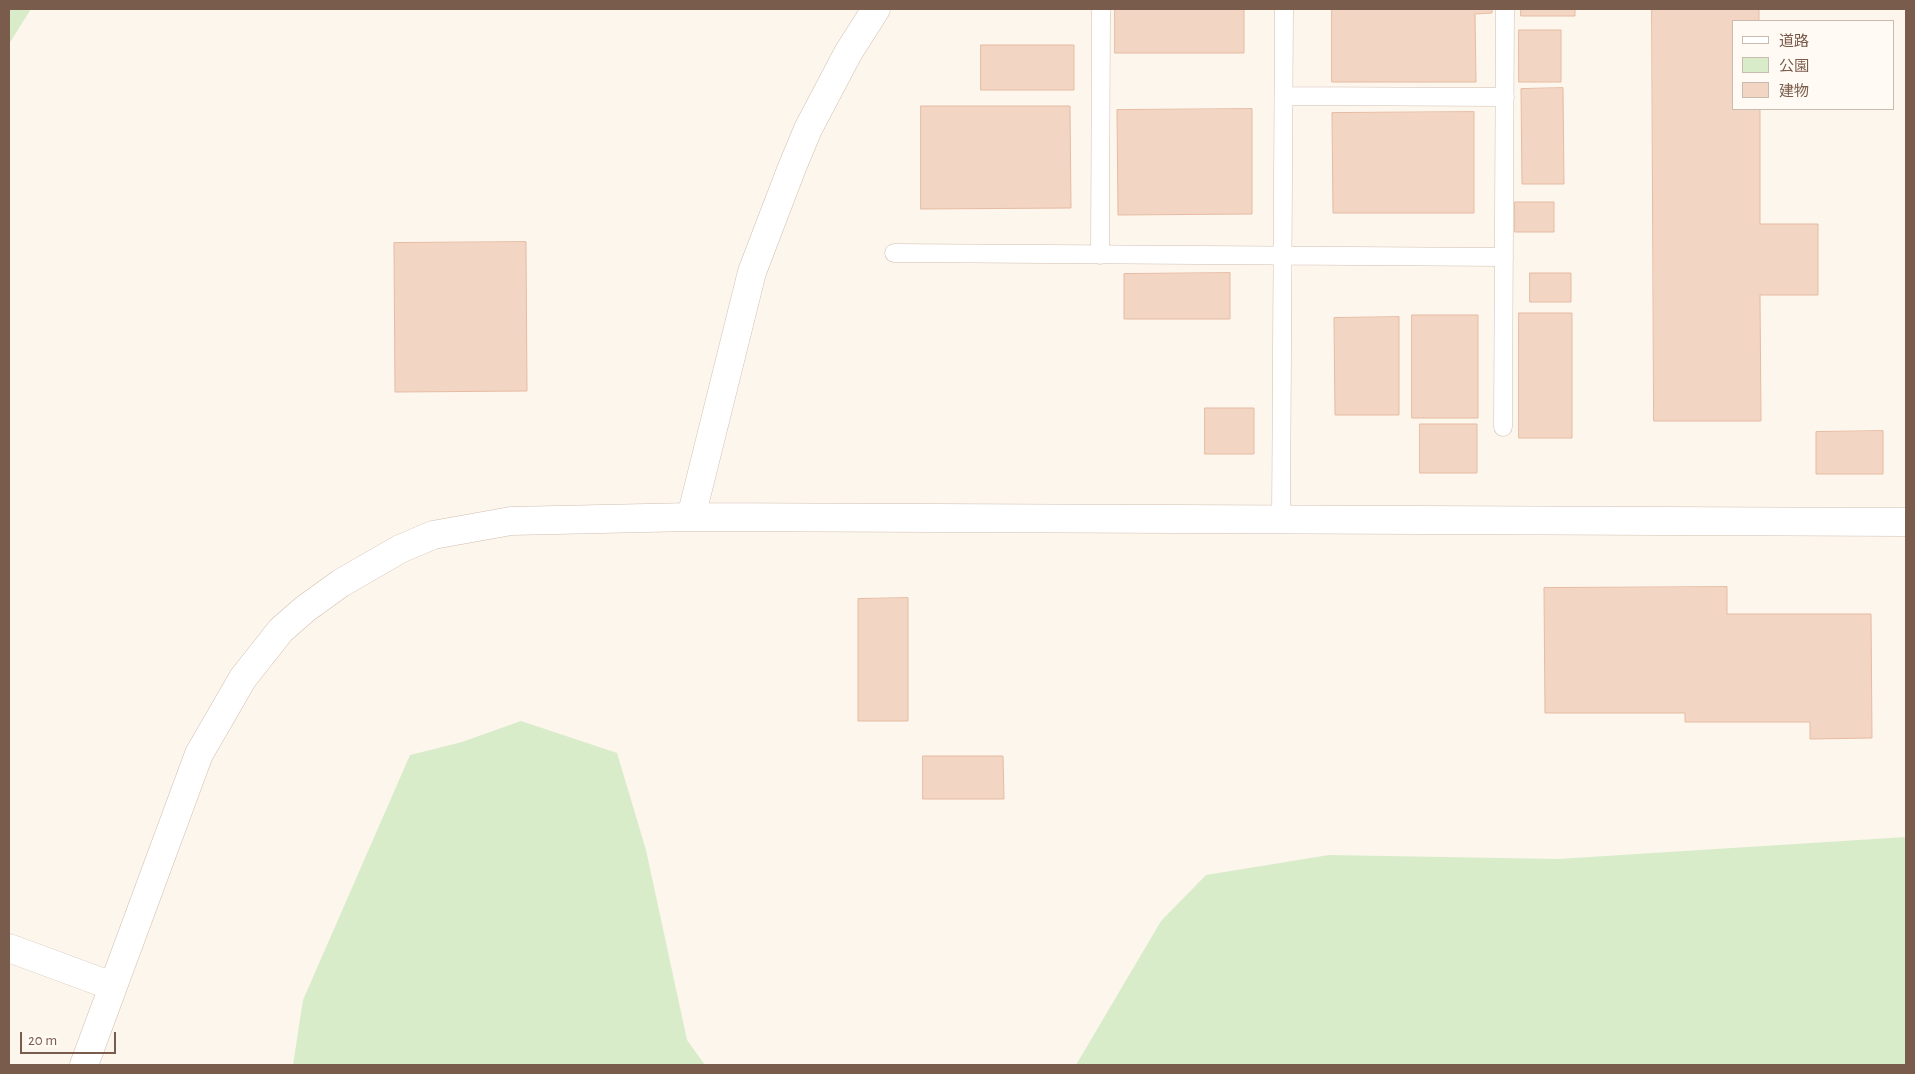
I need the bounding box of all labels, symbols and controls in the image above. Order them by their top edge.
legend [1732,20,1895,110]
text: 道路 [1779,34,1809,49]
text: 公園 [1779,59,1809,74]
text: 建物 [1779,84,1809,99]
scale bar [22,1022,119,1054]
text: 20 m [28,1033,57,1048]

